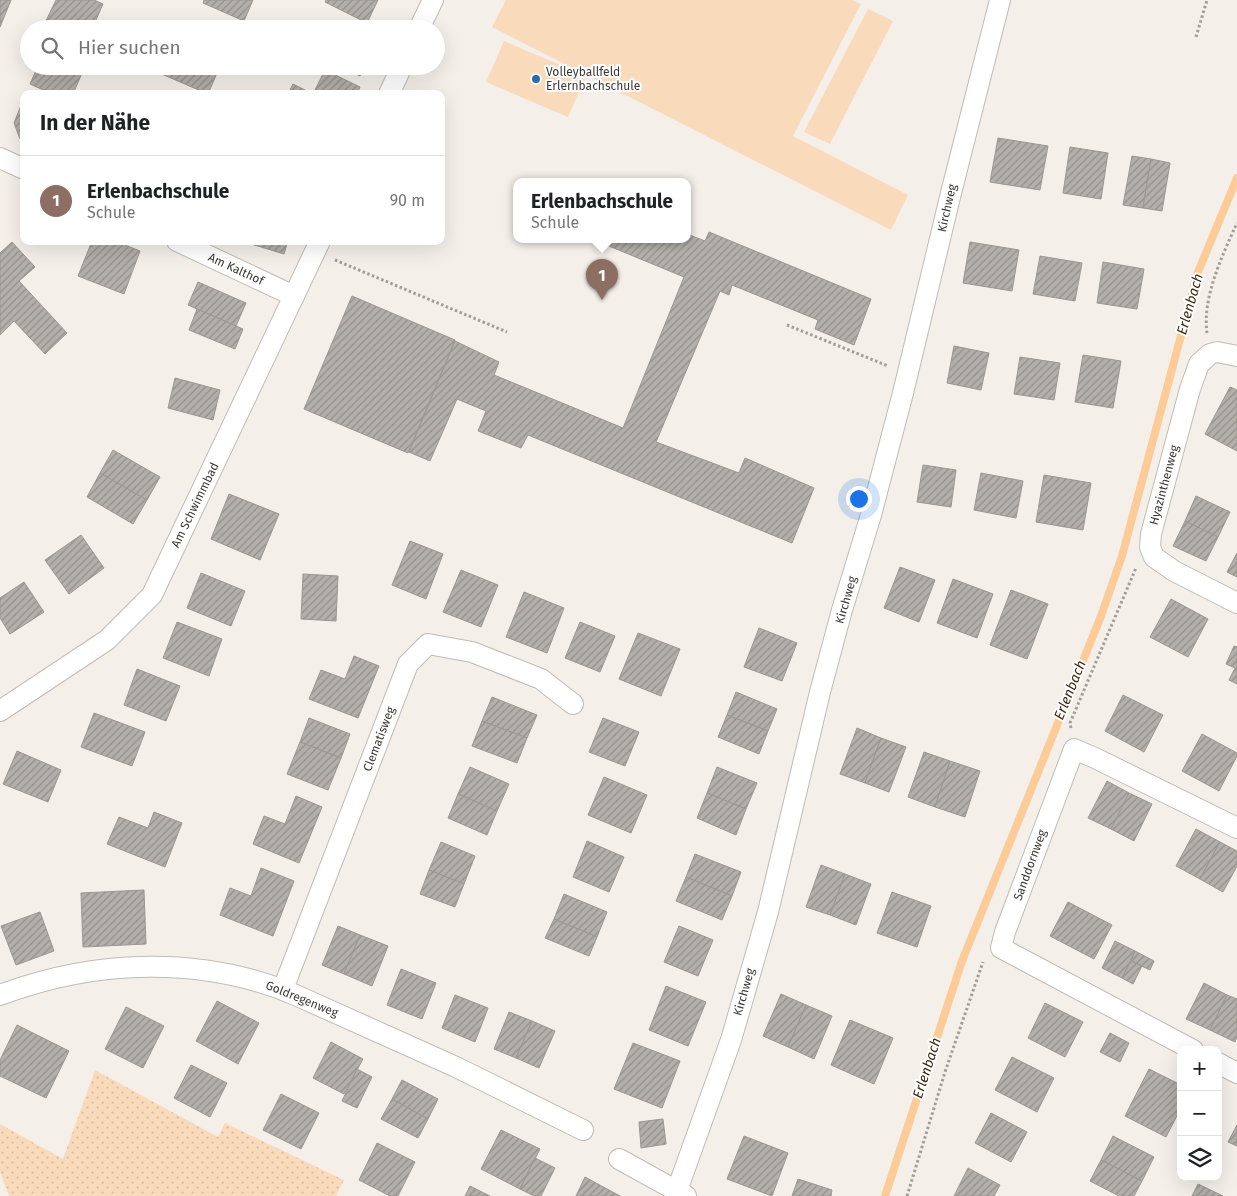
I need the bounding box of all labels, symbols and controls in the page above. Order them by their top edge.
search box [20,20,445,75]
icon: search [38,34,66,62]
text: Hier suchen [78,36,181,59]
place label: Volleyballfeld Erlernbachschule [546,65,640,93]
marker: Volleyballfeld Erlernbachschule [530,73,542,85]
text: In der Nähe [40,110,150,136]
popup [513,178,691,243]
text: Erlenbachschule [87,180,229,203]
street label: Kirchweg [935,182,959,233]
text: Erlenbachschule [531,190,673,213]
text: 1 [52,191,60,210]
text: 90 m [390,191,425,210]
text: Schule [87,203,135,222]
text: Schule [531,213,579,232]
street label: Am Kalthof [206,250,267,288]
pin: 1 [586,259,618,300]
water label: Erlenbach [1173,272,1207,336]
street label: Hyazinthenweg [1147,443,1182,527]
street label: Am Schwimmbad [168,460,222,550]
your location [846,486,872,512]
street label: Kirchweg [833,574,860,625]
water label: Erlenbach [1050,658,1090,722]
street label: Clematisweg [360,704,398,773]
street label: Sanddornweg [1011,827,1050,902]
street label: Kirchweg [731,966,758,1017]
street label: Goldregenweg [264,978,341,1020]
water label: Erlenbach [909,1036,945,1100]
map controls [1177,1046,1222,1181]
button: + [1177,1046,1222,1091]
button: − [1177,1091,1222,1136]
button: layers [1177,1136,1222,1181]

